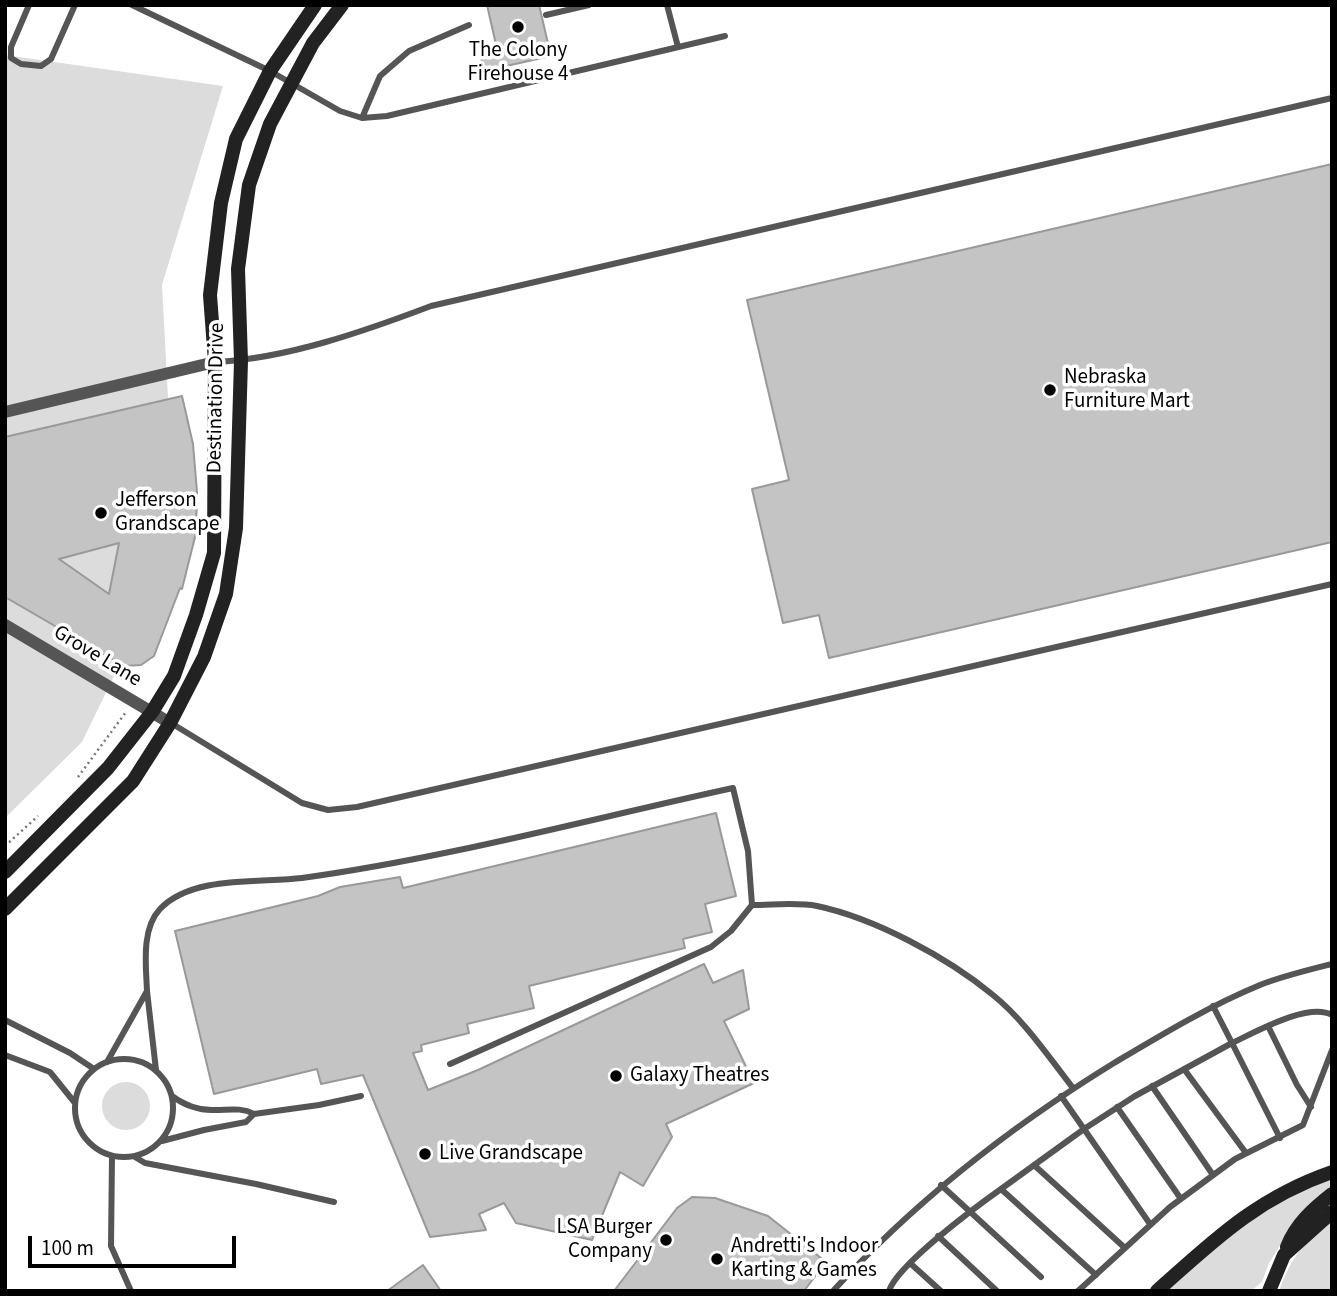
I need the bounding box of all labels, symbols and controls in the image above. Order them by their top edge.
marker: The Colony Firehouse 4 [510,19,526,35]
place label: The Colony Firehouse 4 [467,38,569,88]
street label: Destination Drive [203,322,231,474]
place label: Nebraska Furniture Mart [1064,365,1190,415]
marker: Nebraska Furniture Mart [1042,382,1058,398]
place label: Jefferson Grandscape [115,488,219,538]
marker: Jefferson Grandscape [93,505,109,521]
street label: Grove Lane [48,621,146,693]
place label: Galaxy Theatres [630,1063,769,1089]
marker: Galaxy Theatres [608,1068,624,1084]
place label: Live Grandscape [439,1141,583,1167]
marker: Live Grandscape [417,1146,433,1162]
place label: LSA Burger Company [557,1215,652,1265]
scale bar [32,1222,240,1266]
marker: LSA Burger Company [658,1232,674,1248]
text: 100 m [41,1233,94,1263]
place label: Andretti's Indoor Karting & Games [731,1234,878,1284]
marker: Andretti's Indoor Karting & Games [709,1251,725,1267]

